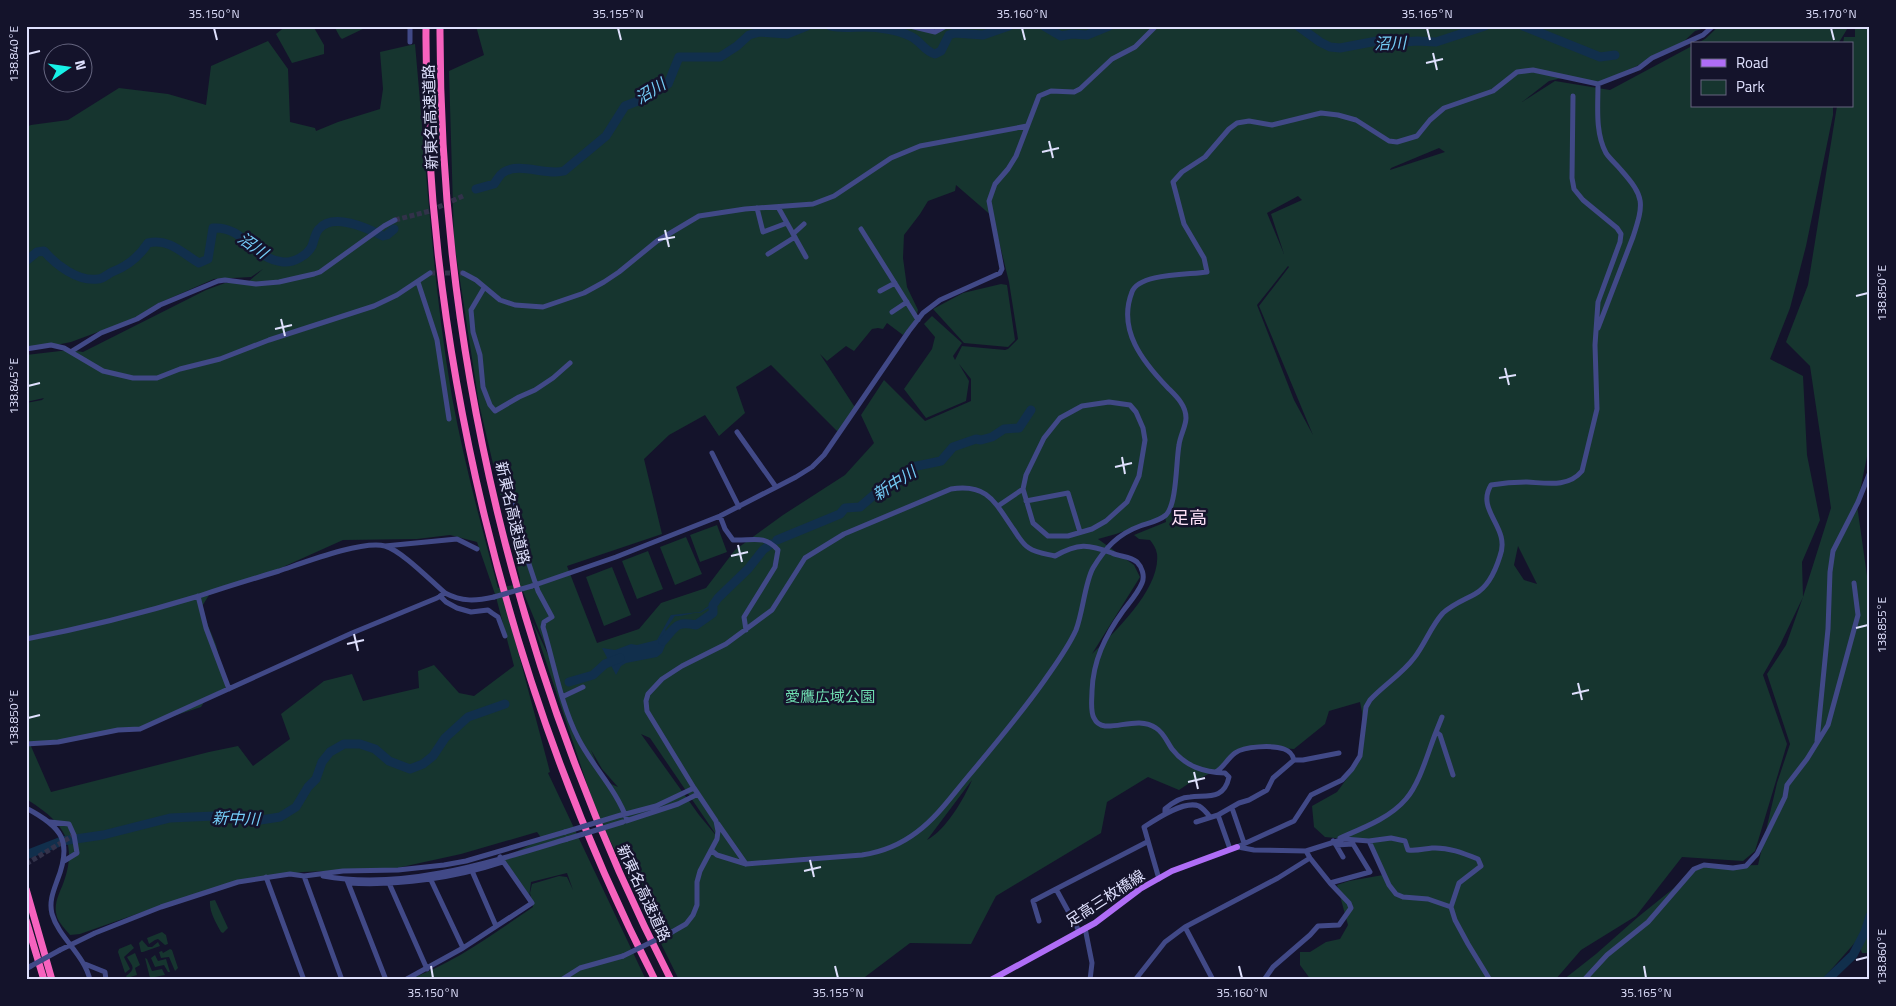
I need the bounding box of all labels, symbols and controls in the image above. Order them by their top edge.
text: 35.150°N [188,4,240,23]
text: 35.155°N [592,4,644,23]
text: 35.160°N [996,4,1048,23]
text: 35.165°N [1401,4,1453,23]
text: 35.170°N [1805,4,1857,23]
text: 138.840°E [4,26,23,82]
water label: 沼川 [1374,30,1408,56]
north arrow [42,42,92,92]
legend [1691,42,1854,108]
text: Road [1736,51,1768,74]
text: N [70,58,92,72]
street label: 新東名高速道路 [417,64,443,170]
water label: 沼川 [630,71,672,110]
text: Park [1736,75,1765,98]
water label: 沼川 [233,226,275,265]
text: 138.850°E [1872,265,1891,321]
text: 138.845°E [4,358,23,414]
street label: 新東名高速道路 [490,459,536,567]
water label: 新中川 [867,459,922,506]
district label: 足高 [1171,504,1207,531]
text: 138.855°E [1872,597,1891,653]
park label: 愛鷹広域公園 [785,685,875,708]
text: 138.850°E [4,690,23,746]
water label: 新中川 [212,805,262,831]
street label: 新東名高速道路 [611,841,677,945]
street label: 足高三枚橋線 [1061,864,1149,932]
text: 138.860°E [1872,929,1891,985]
text: 35.150°N [407,983,459,1002]
text: 35.155°N [812,983,864,1002]
text: 35.160°N [1216,983,1268,1002]
text: 35.165°N [1620,983,1672,1002]

